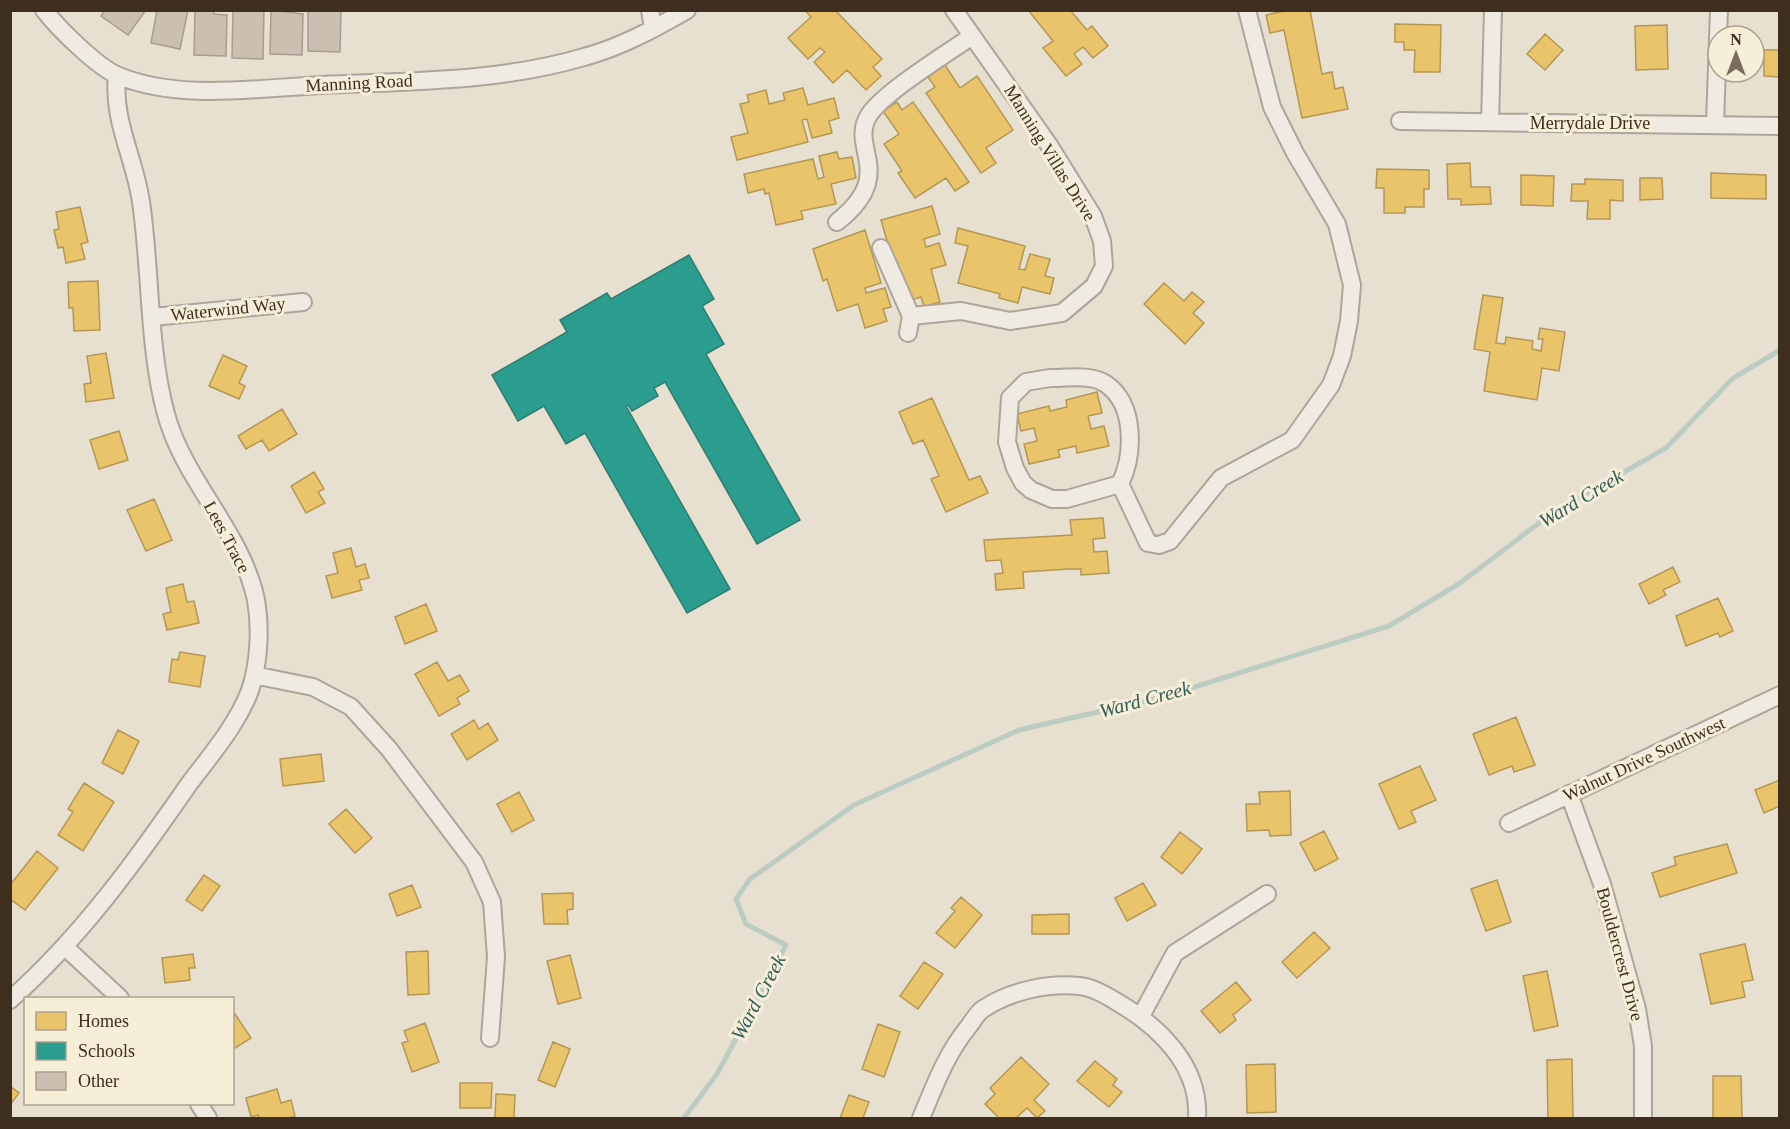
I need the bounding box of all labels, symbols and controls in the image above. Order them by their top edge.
north arrow [1706,24,1766,84]
text: N [1730,31,1742,48]
street label: Manning Road [305,70,413,96]
street label: Manning Villas Drive [1000,81,1100,225]
street label: Merrydale Drive [1530,113,1650,133]
street label: Waterwind Way [170,293,286,325]
water label: Ward Creek [1535,464,1628,532]
street label: Lees Trace [200,498,254,576]
water label: Ward Creek [1097,676,1194,722]
street label: Walnut Drive Southwest [1560,713,1728,805]
street label: Bouldercrest Drive [1593,885,1647,1023]
water label: Ward Creek [726,949,790,1044]
legend [24,997,234,1105]
text: Homes [78,1011,129,1031]
text: Schools [78,1041,135,1061]
text: Other [78,1071,119,1091]

